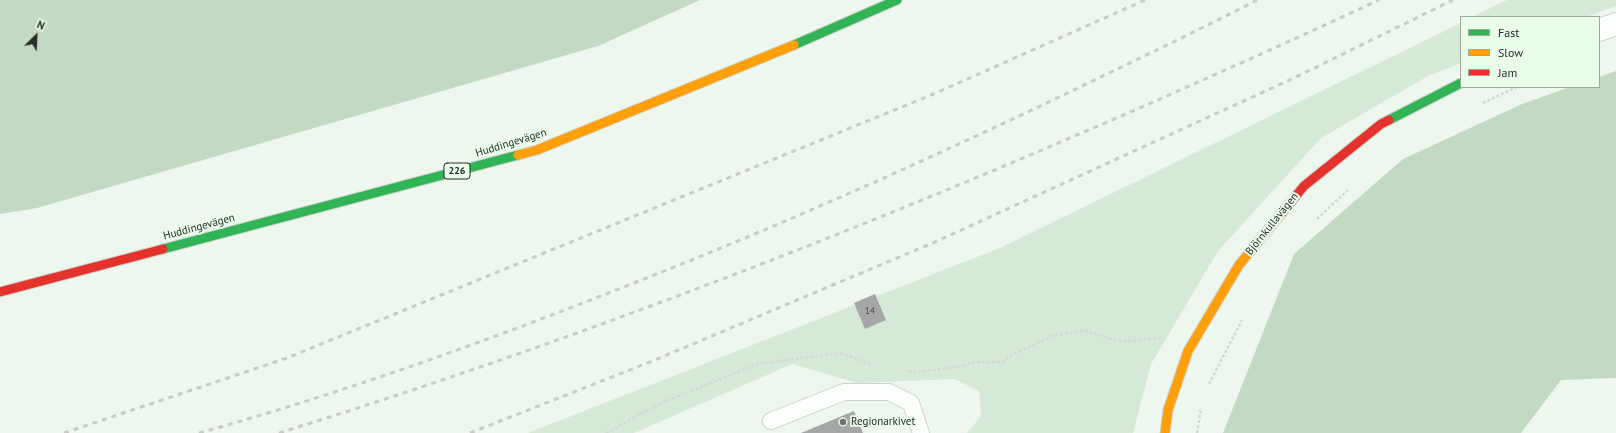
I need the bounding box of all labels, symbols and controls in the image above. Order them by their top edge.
north arrow [16,16,56,56]
legend [1460,16,1600,88]
text: N [35,17,47,33]
text: Fast [1498,25,1519,40]
text: Slow [1498,45,1523,60]
text: Jam [1498,65,1517,80]
street label: Huddingevägen [474,126,548,160]
road number: 226 [444,163,470,179]
street label: Björnkullavägen [1243,190,1301,258]
street label: Huddingevägen [162,211,236,243]
house number: 14 [865,306,875,316]
place label: Regionarkivet [851,415,915,429]
marker: Regionarkivet [838,417,848,427]

